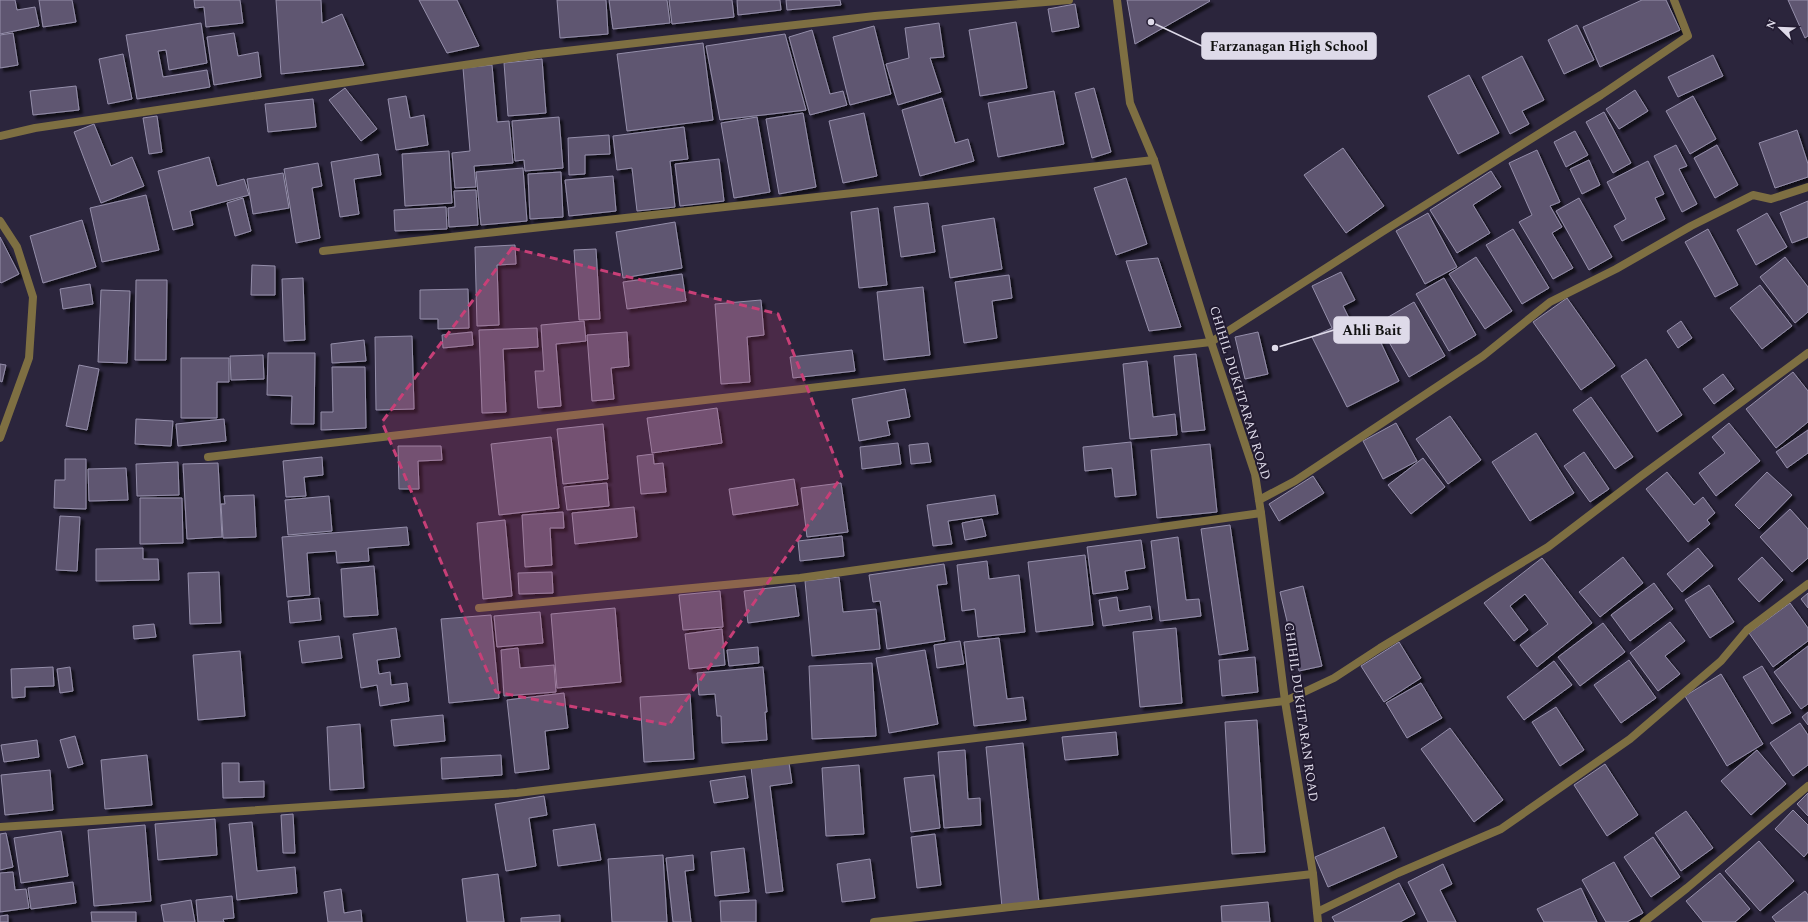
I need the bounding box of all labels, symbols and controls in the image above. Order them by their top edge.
north arrow [1760,8,1800,48]
text: N [1762,17,1781,32]
callout: Farzanagan High School [1202,33,1376,59]
text: Farzanagan High School [1210,36,1369,57]
street label: CHIHIL DUKHTARAN ROAD [1204,303,1276,483]
callout: Ahli Bait [1334,317,1409,343]
text: Ahli Bait [1342,320,1402,341]
street label: CHIHIL DUKHTARAN ROAD [1278,621,1324,803]

